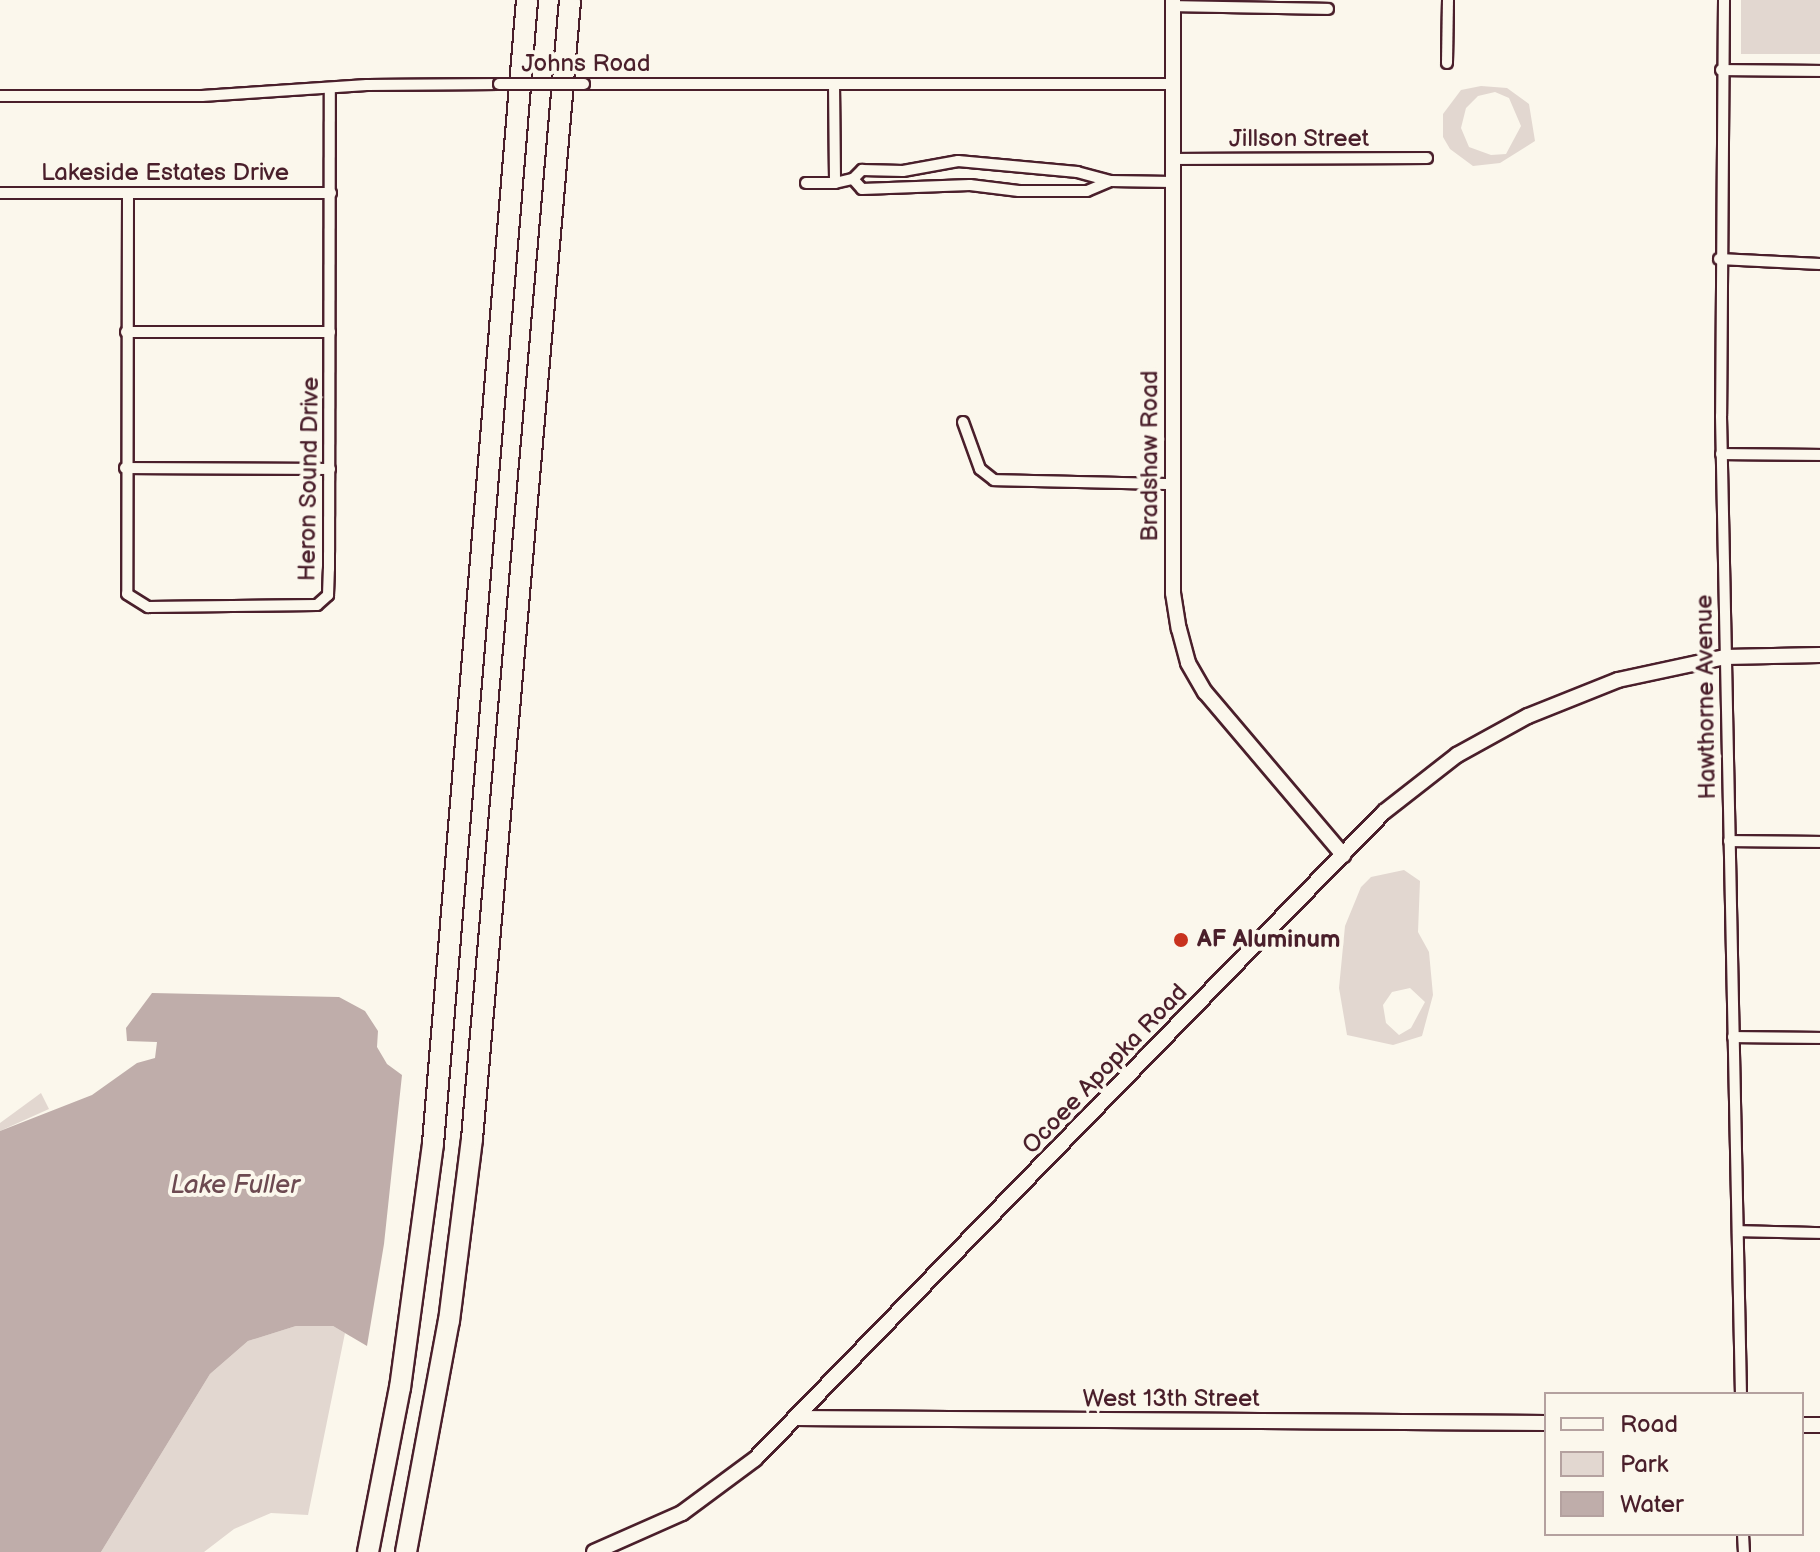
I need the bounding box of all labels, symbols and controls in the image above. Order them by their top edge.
street label: Johns Road [522,50,650,78]
street label: Jillson Street [1229,125,1369,153]
street label: Lakeside Estates Drive [41,159,289,187]
street label: Bradshaw Road [1136,370,1164,542]
street label: Heron Sound Drive [293,376,325,582]
street label: Hawthorne Avenue [1690,594,1722,800]
place label: AF Aluminum [1197,926,1340,954]
marker: AF Aluminum [1172,931,1190,949]
street label: Ocoee Apopka Road [1017,978,1193,1160]
water label: Lake Fuller [170,1170,300,1202]
street label: West 13th Street [1082,1385,1260,1413]
legend [1544,1392,1804,1536]
text: Road [1620,1410,1678,1439]
text: Park [1620,1450,1668,1479]
text: Water [1620,1490,1684,1519]

